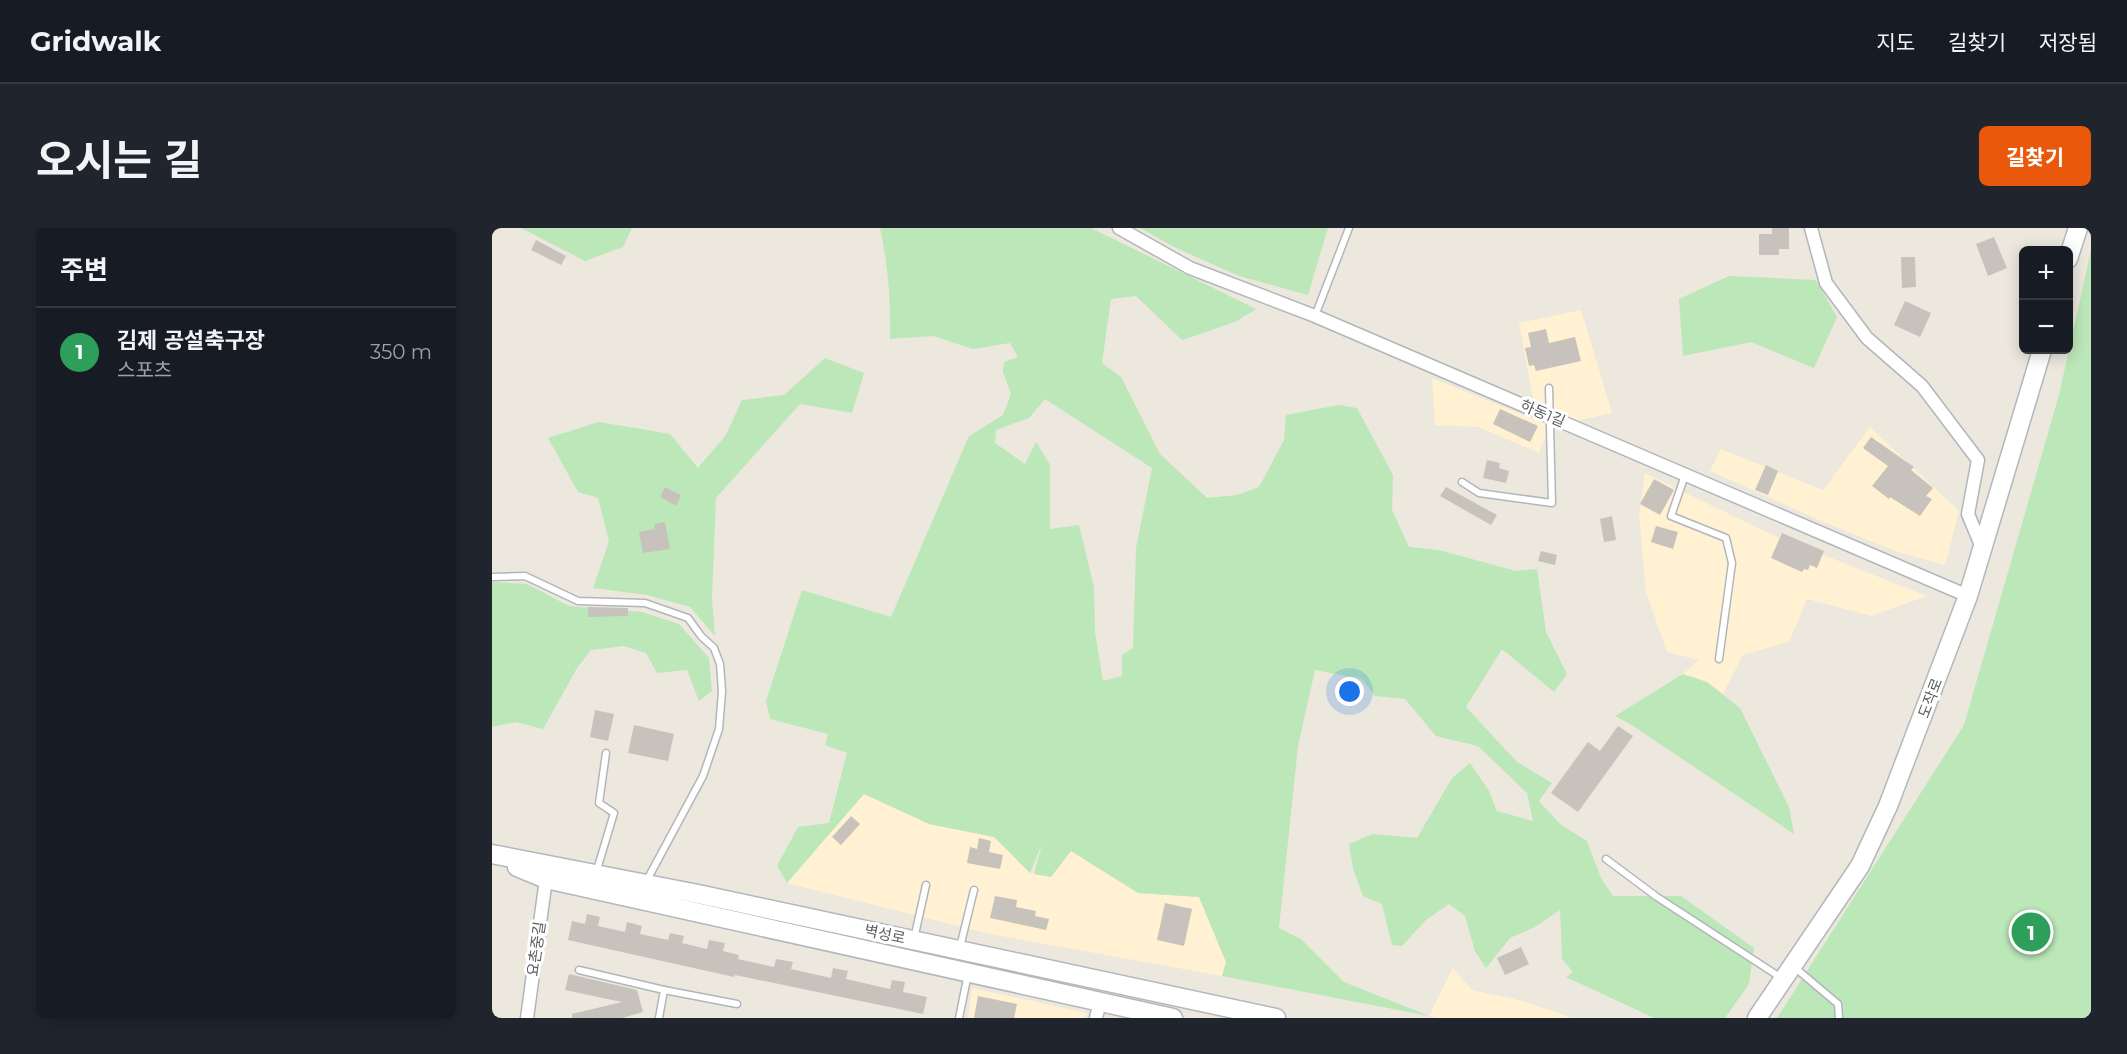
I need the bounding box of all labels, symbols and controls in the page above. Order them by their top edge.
text: Gridwalk [30,24,161,58]
text: 지도 [1876,30,1915,55]
text: 길찾기 [1948,30,2006,55]
text: 저장됨 [2039,30,2097,55]
button: 길찾기 [1979,126,2091,186]
text: 오시는 길 [36,134,202,186]
map controls [2019,246,2073,354]
button: + [2019,246,2073,300]
text: 주변 [60,254,108,286]
button: − [2019,300,2073,354]
text: 김제 공설축구장 [117,327,265,354]
text: 1 [76,340,83,364]
text: 350 m [370,340,432,364]
text: 스포츠 [117,358,172,382]
street label: 하동1길 [1518,395,1568,431]
street label: 도작로 [1914,675,1946,721]
your location [1335,677,1364,706]
pin: 1 [2012,910,2050,954]
street label: 요촌중길 [523,920,549,978]
street label: 벽성로 [863,920,907,948]

